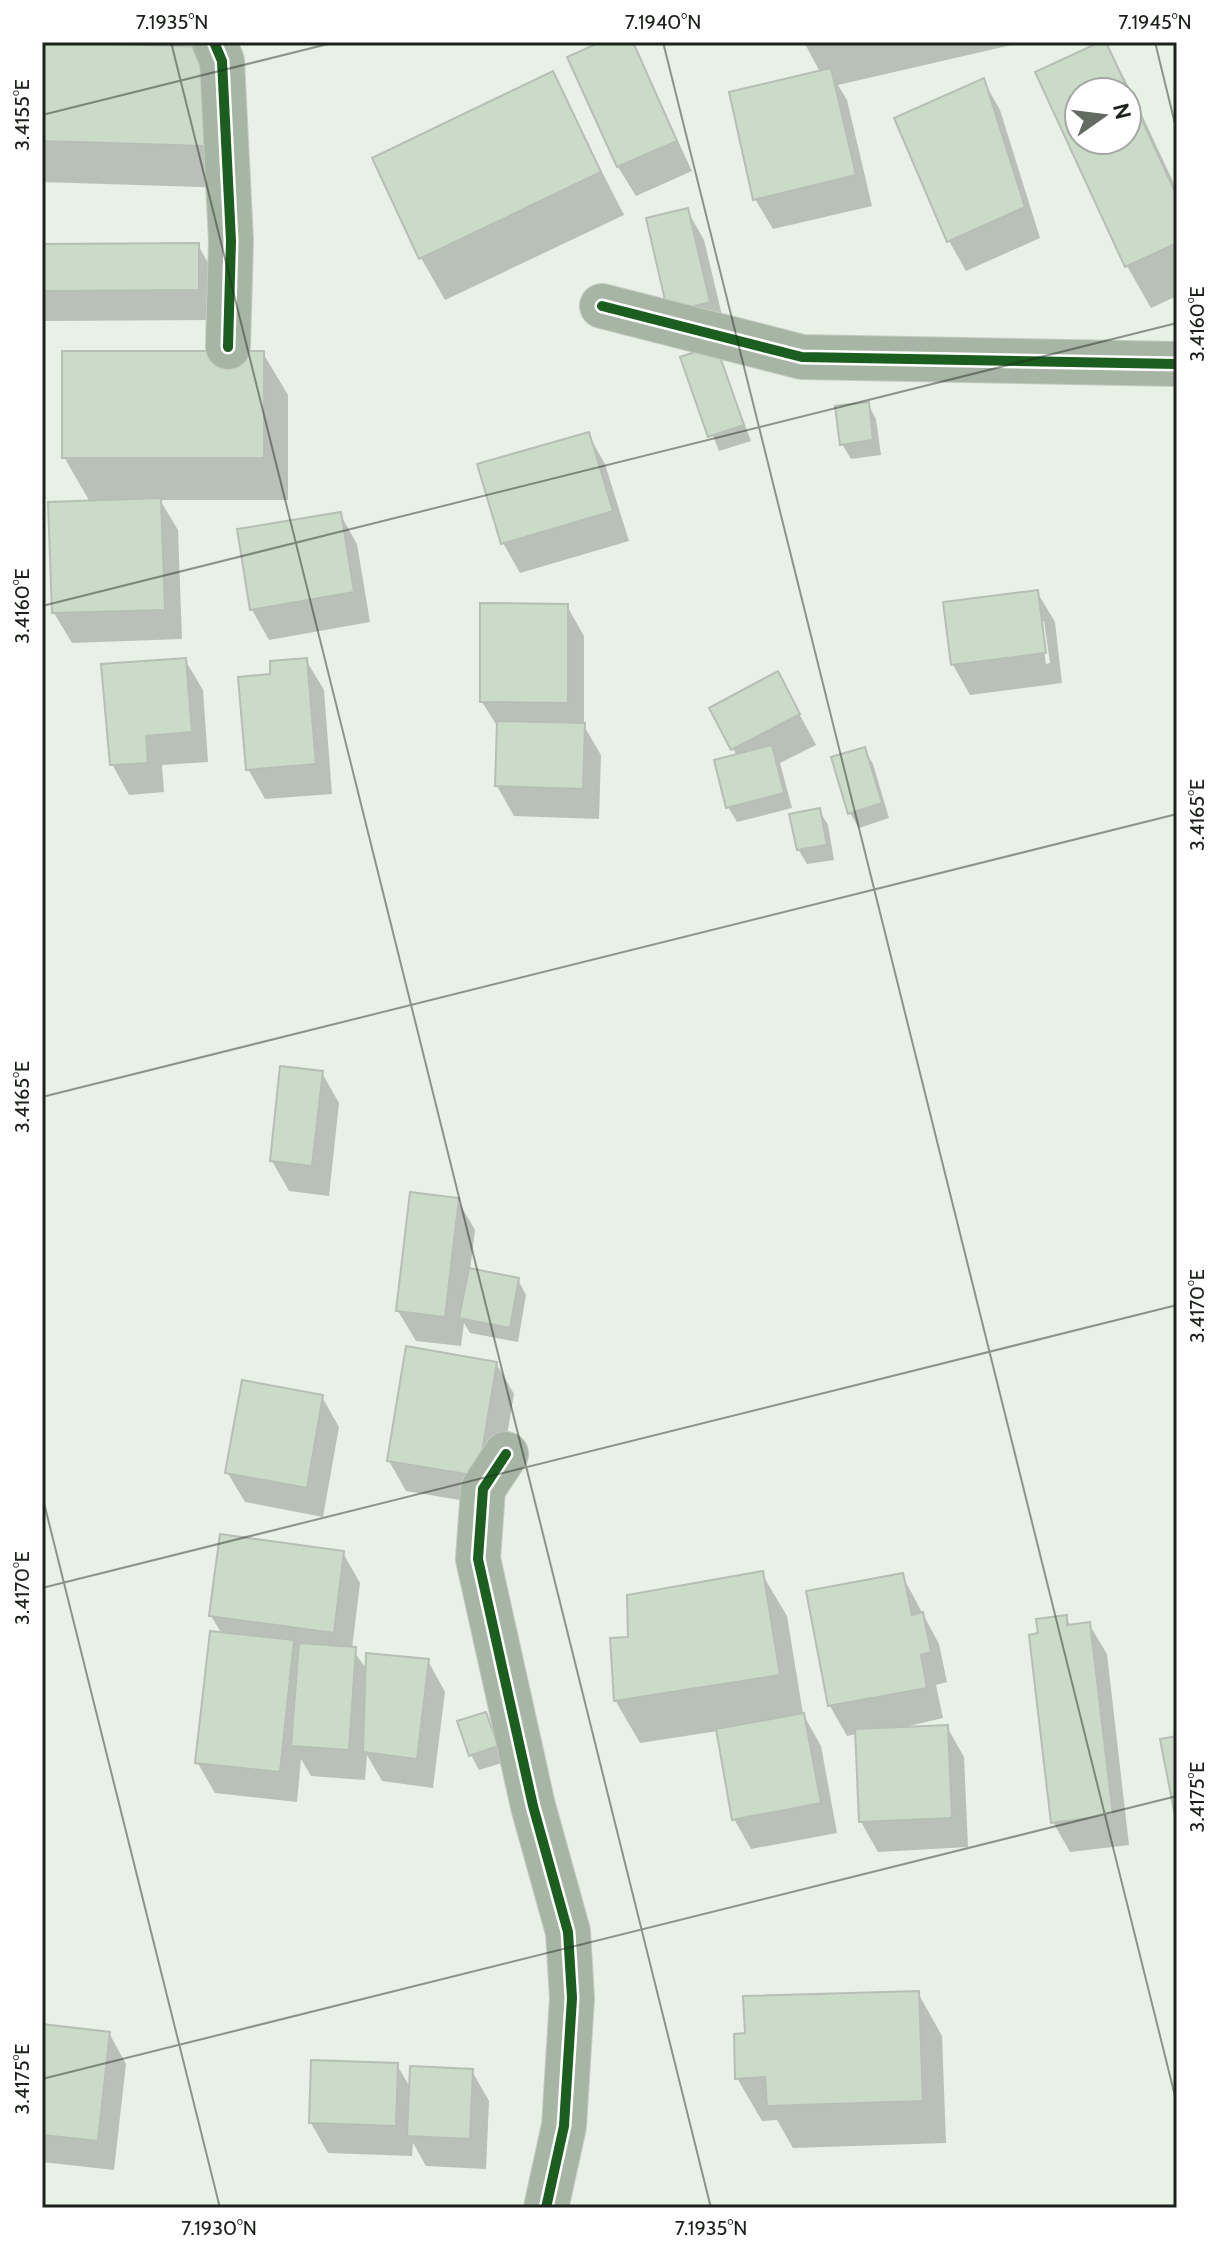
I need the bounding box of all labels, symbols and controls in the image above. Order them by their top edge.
text: 7.1935°N [136,10,208,34]
text: 7.1940°N [625,10,701,34]
text: 7.1945°N [1118,10,1192,34]
north arrow [1063,76,1143,156]
text: 3.4155°E [10,79,34,151]
text: N [1107,100,1137,122]
text: 3.4160°E [1185,286,1209,362]
text: 3.4160°E [10,568,34,644]
text: 3.4165°E [1185,779,1209,851]
text: 3.4165°E [10,1061,34,1133]
text: 3.4170°E [1185,1269,1209,1343]
text: 3.4170°E [10,1551,34,1625]
text: 3.4175°E [1185,1762,1209,1832]
text: 3.4175°E [10,2044,34,2114]
text: 7.1930°N [181,2216,257,2240]
text: 7.1935°N [675,2216,747,2240]

